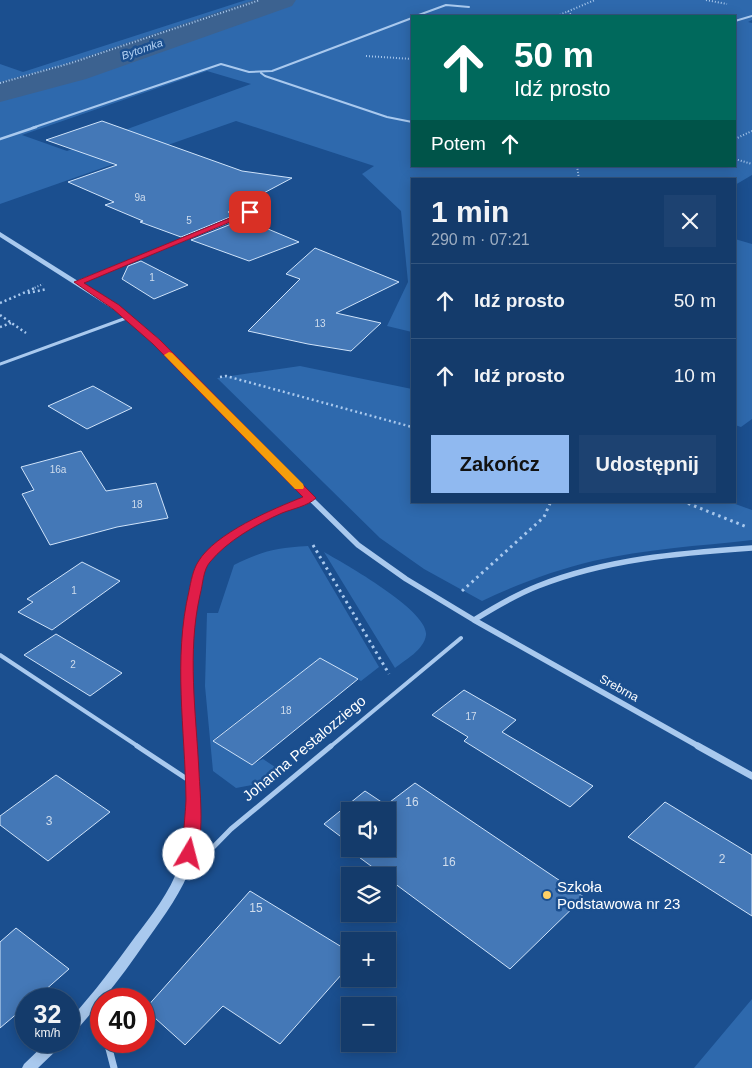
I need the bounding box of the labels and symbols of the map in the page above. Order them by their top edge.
water label: Bytomka [120,36,164,62]
pin [229,191,271,233]
house number: 9a [134,192,146,203]
house number: 5 [186,215,192,226]
house number: 1 [149,272,155,283]
house number: 13 [314,318,326,329]
house number: 16a [50,464,67,475]
house number: 18 [131,499,143,510]
house number: 1 [71,585,77,596]
house number: 2 [70,659,76,670]
street label: Srebrna [597,672,641,705]
street label: Johanna Pestalozziego [239,692,369,804]
house number: 18 [280,705,292,716]
house number: 17 [465,711,477,722]
house number: 16 [405,795,419,809]
house number: 3 [46,814,53,828]
position arrow [162,827,214,879]
house number: 2 [719,852,726,866]
house number: 16 [442,855,456,869]
place label: Szkoła Podstawowa nr 23 [557,878,680,912]
marker: Szkoła Podstawowa nr 23 [541,889,553,901]
house number: 15 [249,901,263,915]
speed limit sign: 40 [90,988,155,1053]

